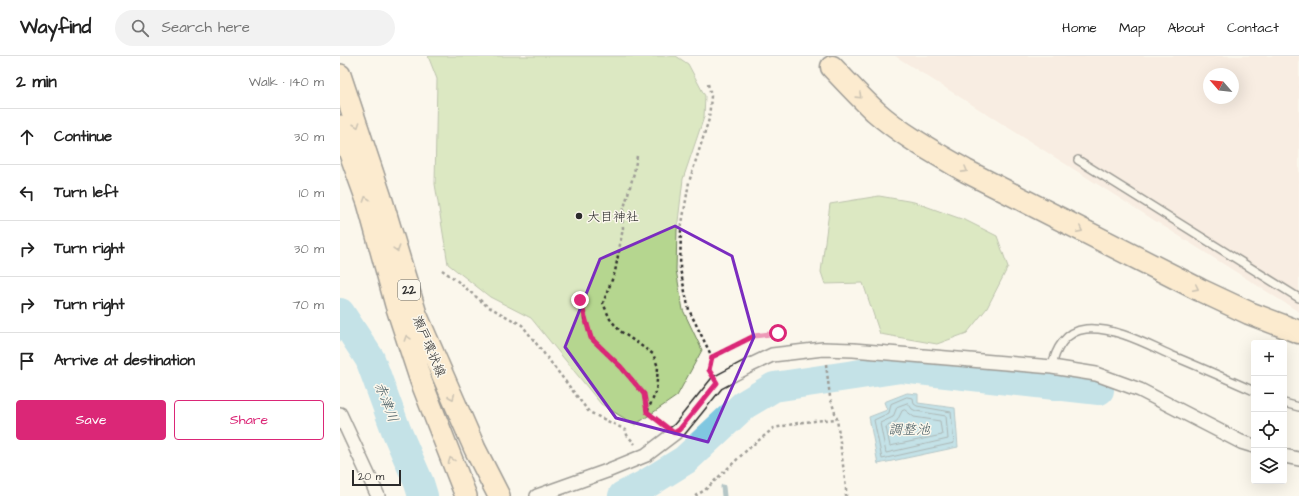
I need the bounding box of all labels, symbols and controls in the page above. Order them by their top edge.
search box [115,10,395,46]
text: Wayfind [20,14,91,41]
icon: search [129,17,151,39]
text: Search here [161,17,250,38]
text: Home [1062,18,1097,38]
text: Map [1119,18,1145,38]
text: About [1167,18,1205,38]
text: Contact [1227,18,1279,38]
north arrow [1203,68,1239,104]
text: 2 min [16,70,57,94]
text: Walk · 140 m [249,73,324,91]
one-way arrow [854,91,862,98]
one-way arrow [353,122,361,129]
icon: ahead [16,126,38,148]
text: Continue [54,126,112,147]
text: 30 m [294,128,324,146]
one-way arrow [960,166,968,173]
icon: left [16,182,38,204]
text: Turn left [54,182,118,203]
text: 10 m [299,184,324,202]
one-way arrow [363,196,371,203]
place label: 大目神社 [587,208,639,226]
marker: 大目神社 [574,211,584,221]
one-way arrow [1076,225,1083,233]
icon: right [16,238,38,260]
text: Turn right [54,238,125,259]
text: 30 m [294,240,324,258]
one-way arrow [392,245,401,252]
road number: 22 [398,280,420,300]
one-way arrow [1192,283,1200,291]
route end [571,291,589,309]
icon: right [16,294,38,316]
text: Turn right [54,294,125,315]
text: 70 m [292,296,324,314]
street label: 瀬戸環状線 [408,313,450,381]
route start [769,324,787,342]
one-way arrow [403,334,412,341]
map controls [1251,340,1287,484]
button: + [1251,340,1287,376]
icon: arrive [16,350,38,372]
text: Arrive at destination [54,350,195,371]
button: − [1251,376,1287,412]
water label: 赤津川 [369,379,403,426]
one-way arrow [447,392,455,400]
button: Save [16,400,166,440]
button: Share [174,400,324,440]
button: locate [1251,412,1287,448]
water label: 調整池 [888,420,931,440]
button: layers [1251,448,1287,484]
one-way arrow [447,456,455,463]
scale bar [352,468,401,487]
text: 20 m [358,469,384,484]

